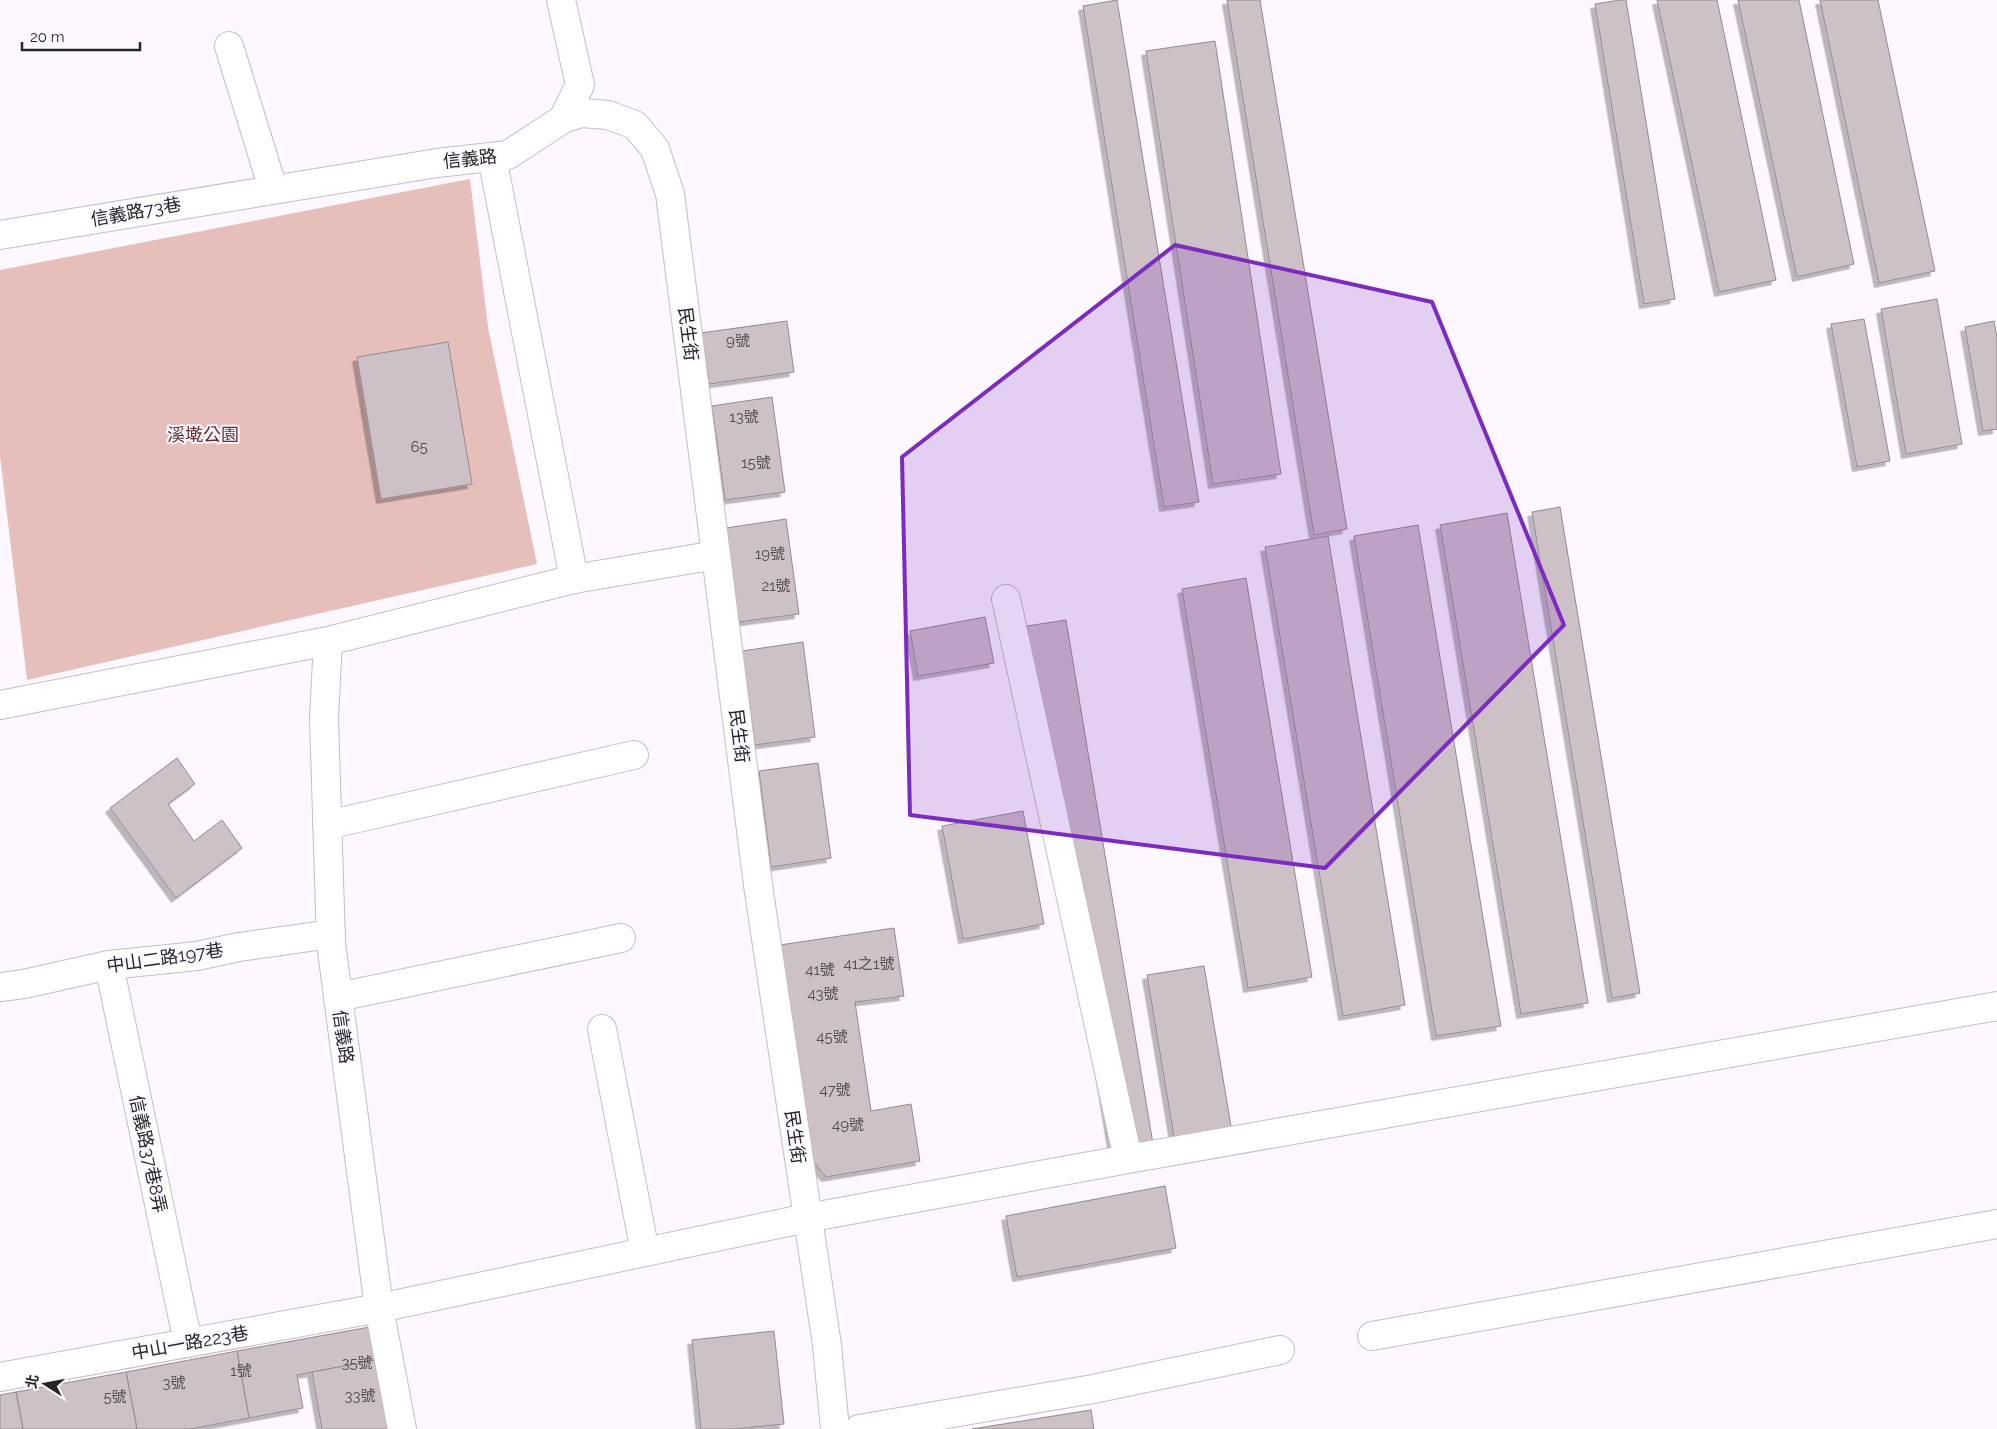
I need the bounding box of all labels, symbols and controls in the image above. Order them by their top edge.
scale bar [22,20,140,52]
text: 20 m [30,28,65,46]
street label: 信義路 [442,145,498,172]
street label: 信義路73巷 [89,193,183,230]
street label: 民生街 [675,306,702,362]
house number: 9號 [726,332,750,350]
house number: 13號 [729,408,759,426]
park label: 溪墘公園 [167,424,239,445]
house number: 65 [410,438,428,456]
house number: 15號 [741,454,771,472]
house number: 19號 [755,545,785,563]
house number: 21號 [761,577,791,595]
street label: 民生街 [726,708,753,764]
street label: 中山二路197巷 [105,939,225,976]
house number: 41之1號 [843,955,895,973]
house number: 41號 [805,961,835,979]
house number: 43號 [807,985,839,1003]
street label: 信義路 [329,1009,358,1065]
house number: 45號 [816,1028,848,1046]
house number: 47號 [819,1081,851,1099]
street label: 信義路37巷8弄 [126,1093,171,1215]
street label: 民生街 [781,1109,810,1165]
house number: 49號 [832,1116,864,1134]
street label: 中山一路223巷 [130,1322,250,1363]
house number: 35號 [341,1354,373,1372]
north arrow [20,1359,70,1409]
house number: 1號 [230,1362,252,1380]
text: 北 [23,1373,41,1390]
house number: 3號 [162,1374,186,1392]
house number: 33號 [344,1387,376,1405]
house number: 5號 [103,1388,127,1406]

